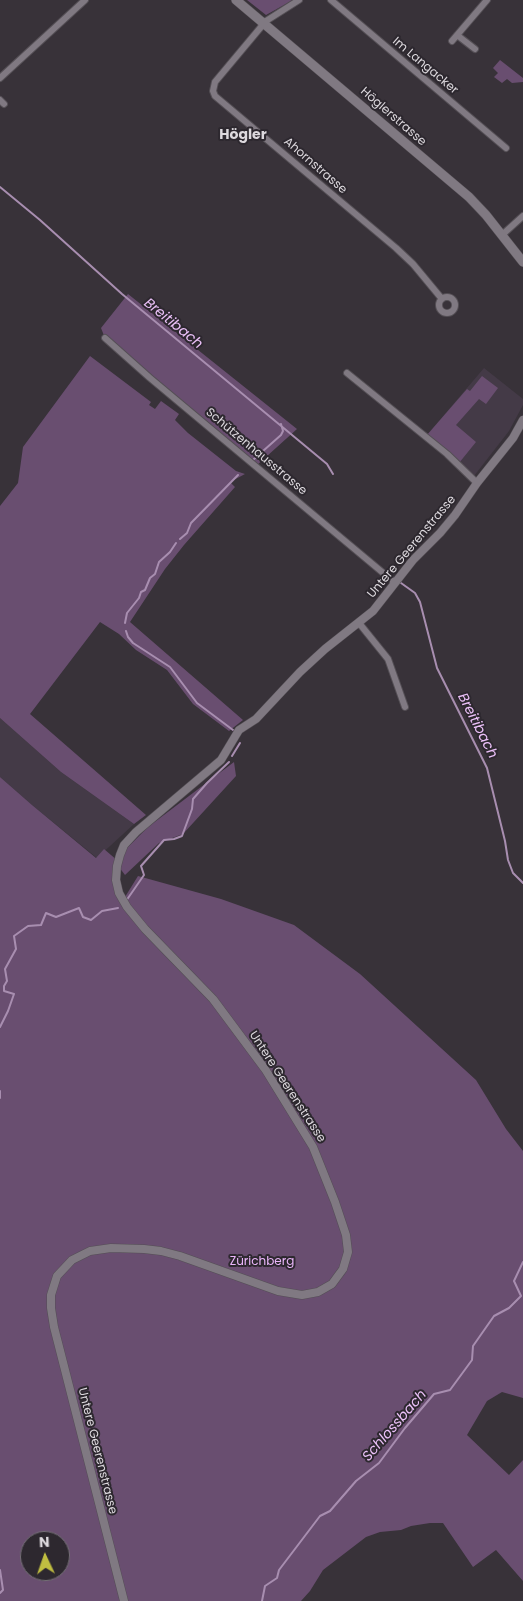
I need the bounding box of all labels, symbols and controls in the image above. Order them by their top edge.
street label: Im Langacker [389,34,461,98]
street label: Höglerstrasse [357,85,429,149]
district label: Högler [219,127,267,143]
street label: Ahornstrasse [281,135,349,197]
water label: Breitibach [140,295,206,353]
street label: Schützenhausstrasse [203,405,309,499]
street label: Untere Geerenstrasse [365,493,459,601]
water label: Breitibach [453,691,501,761]
street label: Untere Geerenstrasse [246,1029,328,1145]
park label: Zürichberg [230,1255,294,1269]
street label: Untere Geerenstrasse [74,1386,120,1516]
water label: Schlossbach [359,1387,431,1465]
north arrow [20,1531,70,1581]
text: N [38,1532,50,1552]

